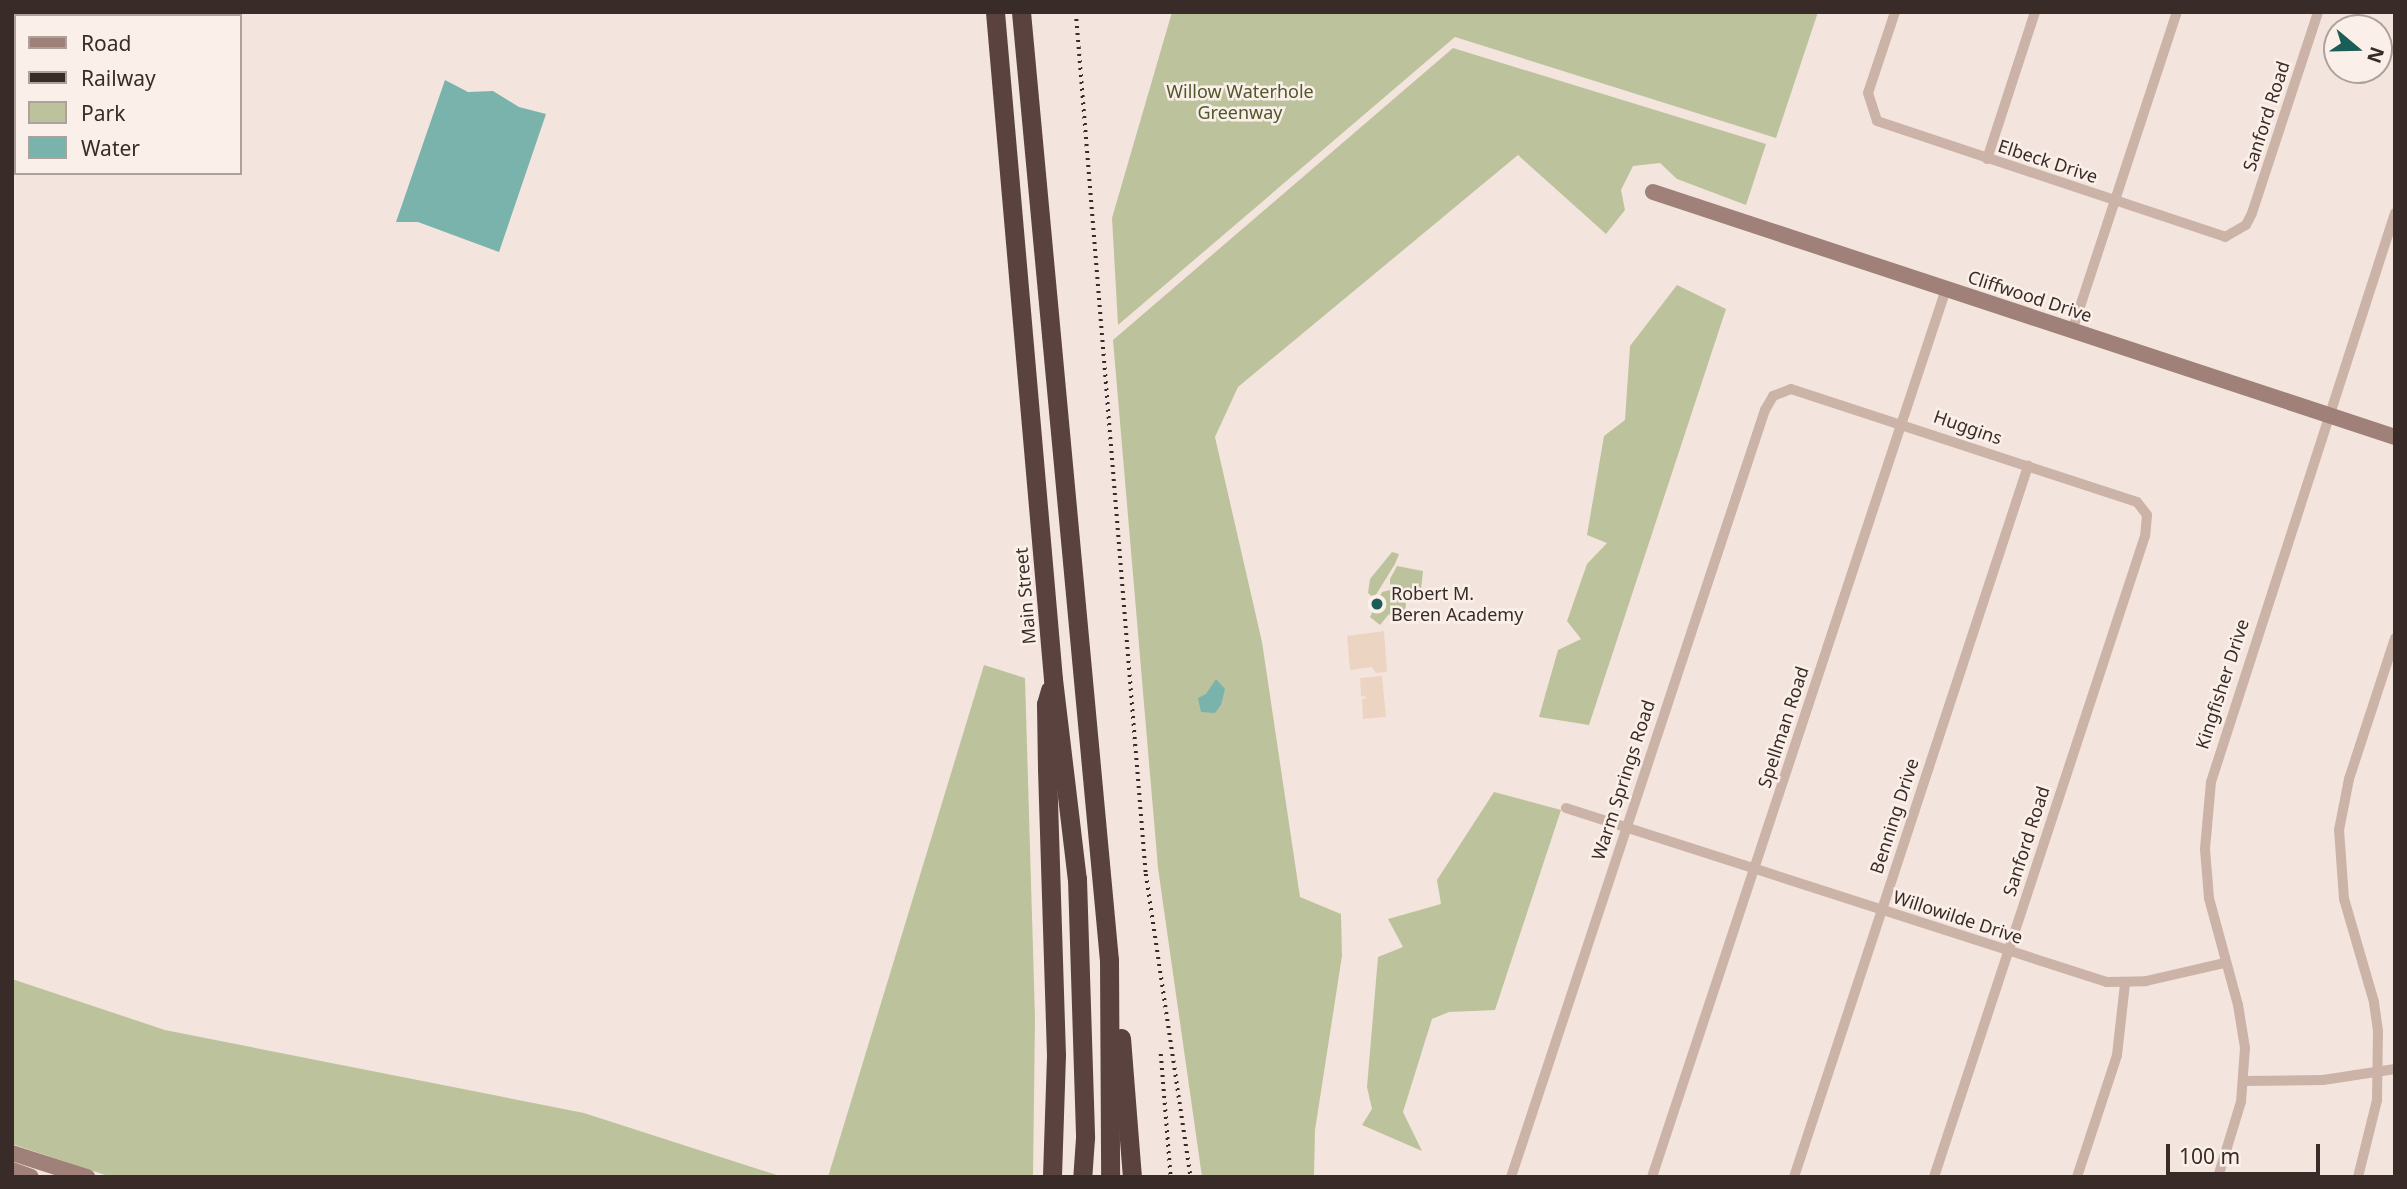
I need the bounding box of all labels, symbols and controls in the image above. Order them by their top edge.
legend [14,14,242,175]
north arrow [2323,14,2393,84]
text: Road [81,29,131,57]
text: N [2361,44,2391,67]
street label: Sanford Road [2238,58,2294,174]
text: Railway [81,64,156,92]
park label: Willow Waterhole Greenway [1166,81,1314,124]
text: Park [81,99,125,127]
text: Water [81,134,140,162]
street label: Elbeck Drive [1996,135,2100,187]
street label: Cliffwood Drive [1965,266,2095,326]
street label: Huggins [1931,405,2005,449]
street label: Main Street [1010,547,1040,645]
place label: Robert M. Beren Academy [1391,583,1523,626]
marker: Robert M. Beren Academy [1369,596,1385,612]
street label: Kingfisher Drive [2191,616,2253,752]
street label: Spellman Road [1753,664,1813,790]
street label: Warm Springs Road [1587,697,1659,863]
street label: Benning Drive [1865,756,1923,876]
street label: Sanford Road [1998,783,2054,899]
street label: Willowilde Drive [1890,886,2026,948]
scale bar [2169,1130,2323,1174]
text: 100 m [2179,1142,2240,1170]

